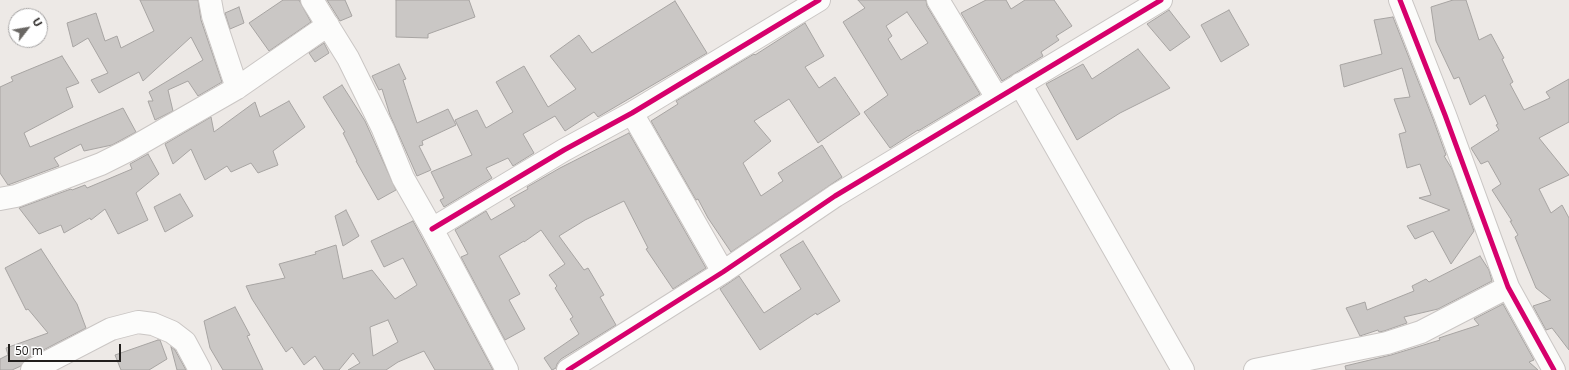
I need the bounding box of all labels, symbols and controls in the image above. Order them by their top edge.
north arrow [8,8,48,48]
text: U [29,15,46,30]
scale bar [10,336,123,362]
text: 50 m [15,342,43,359]

